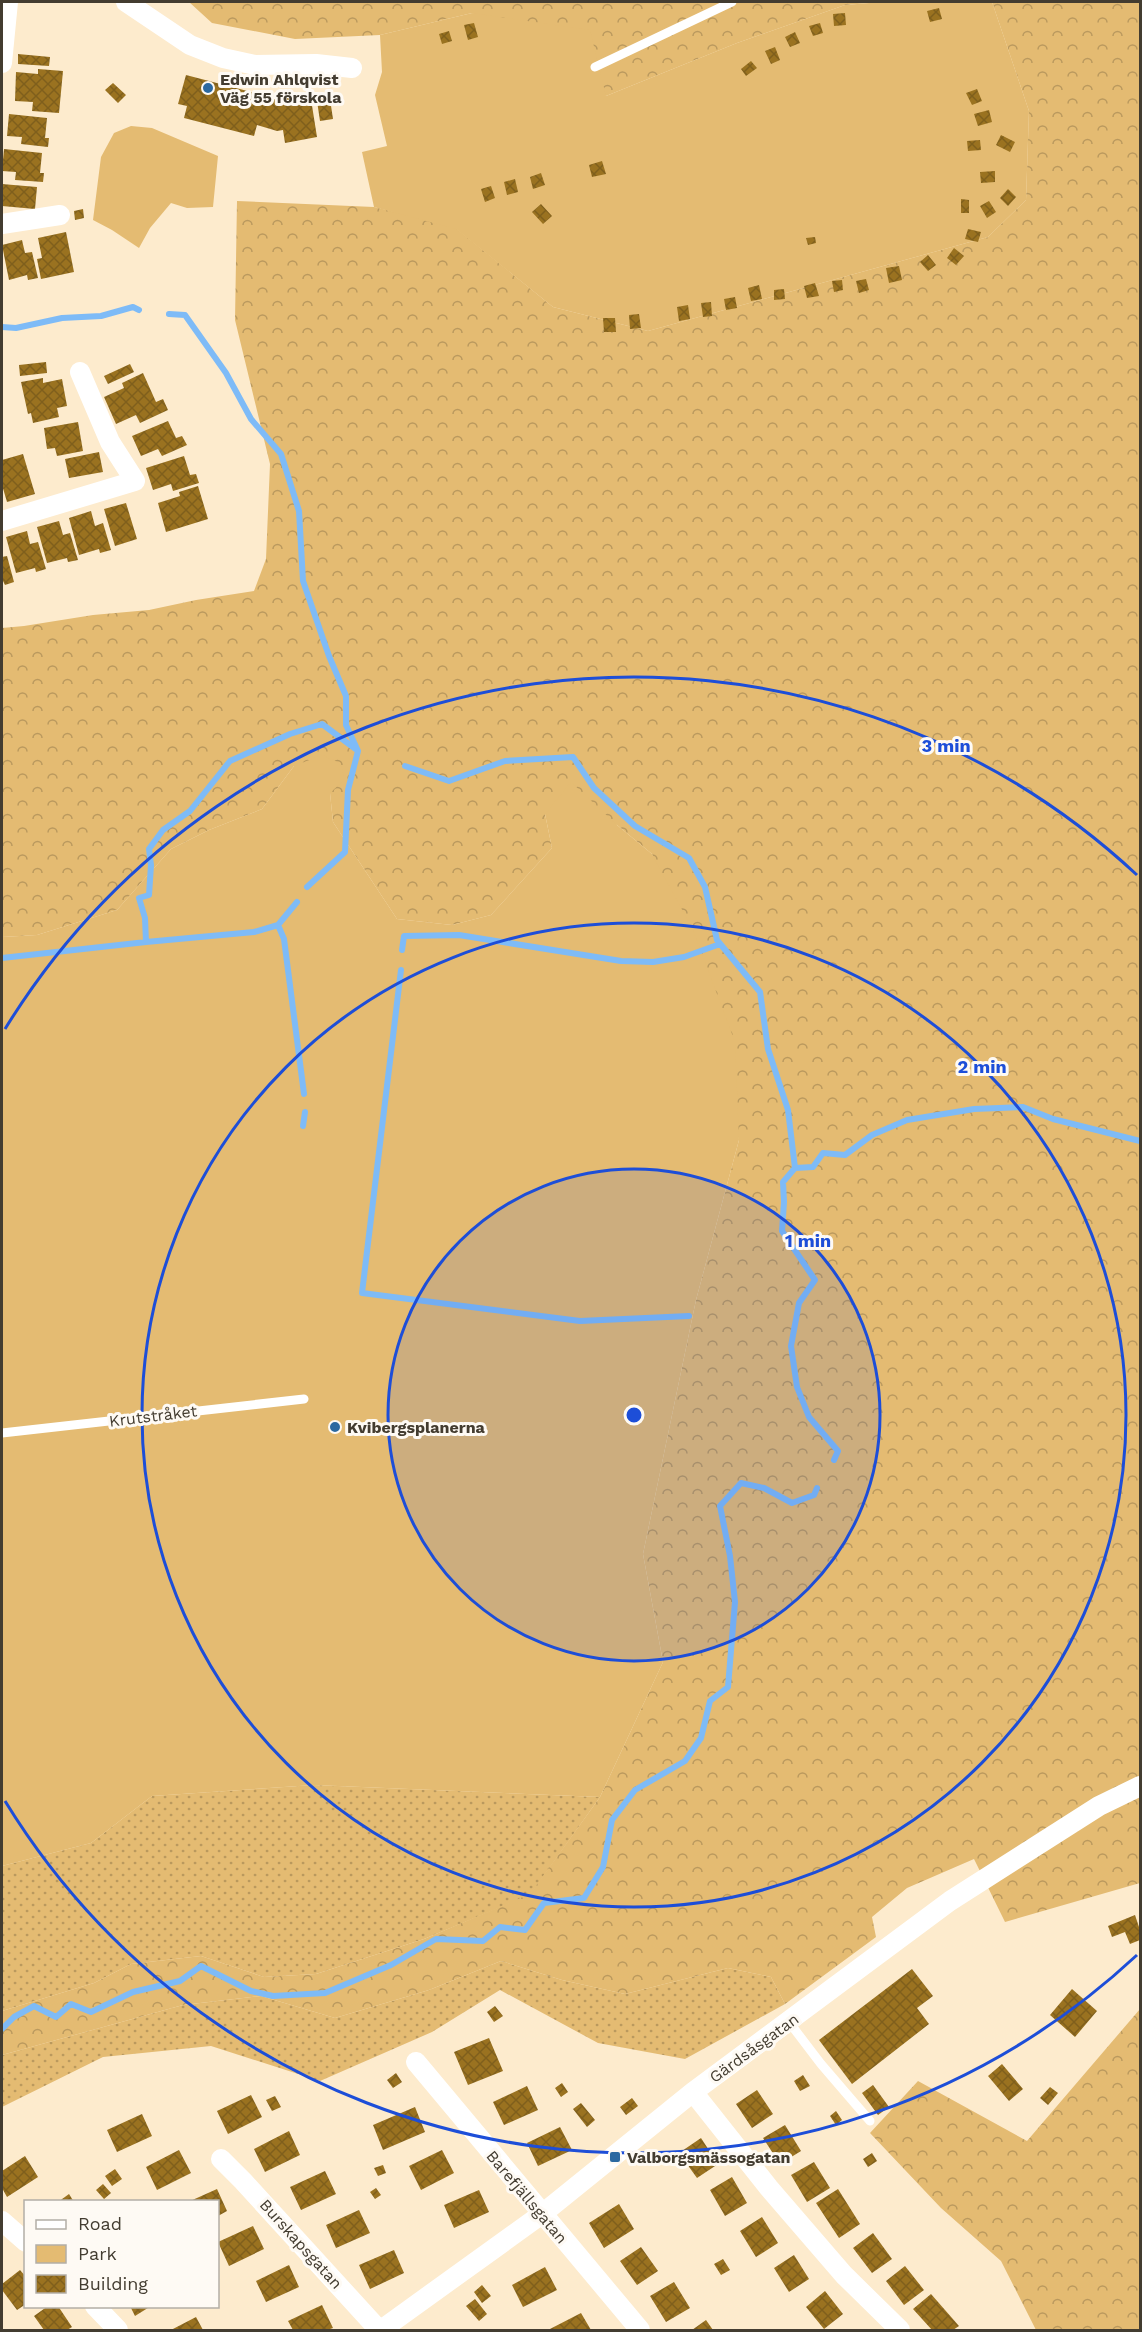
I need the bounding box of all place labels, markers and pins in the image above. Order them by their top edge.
place label: Edwin Ahlqvist Väg 55 förskola [220,70,342,107]
marker: Edwin Ahlqvist Väg 55 förskola [201,81,215,95]
centre of rings [624,1405,644,1425]
place label: Kvibergsplanerna [347,1418,486,1437]
marker: Kvibergsplanerna [328,1420,342,1434]
place label: Valborgsmässogatan [627,2148,790,2167]
marker: Valborgsmässogatan [608,2150,622,2164]

